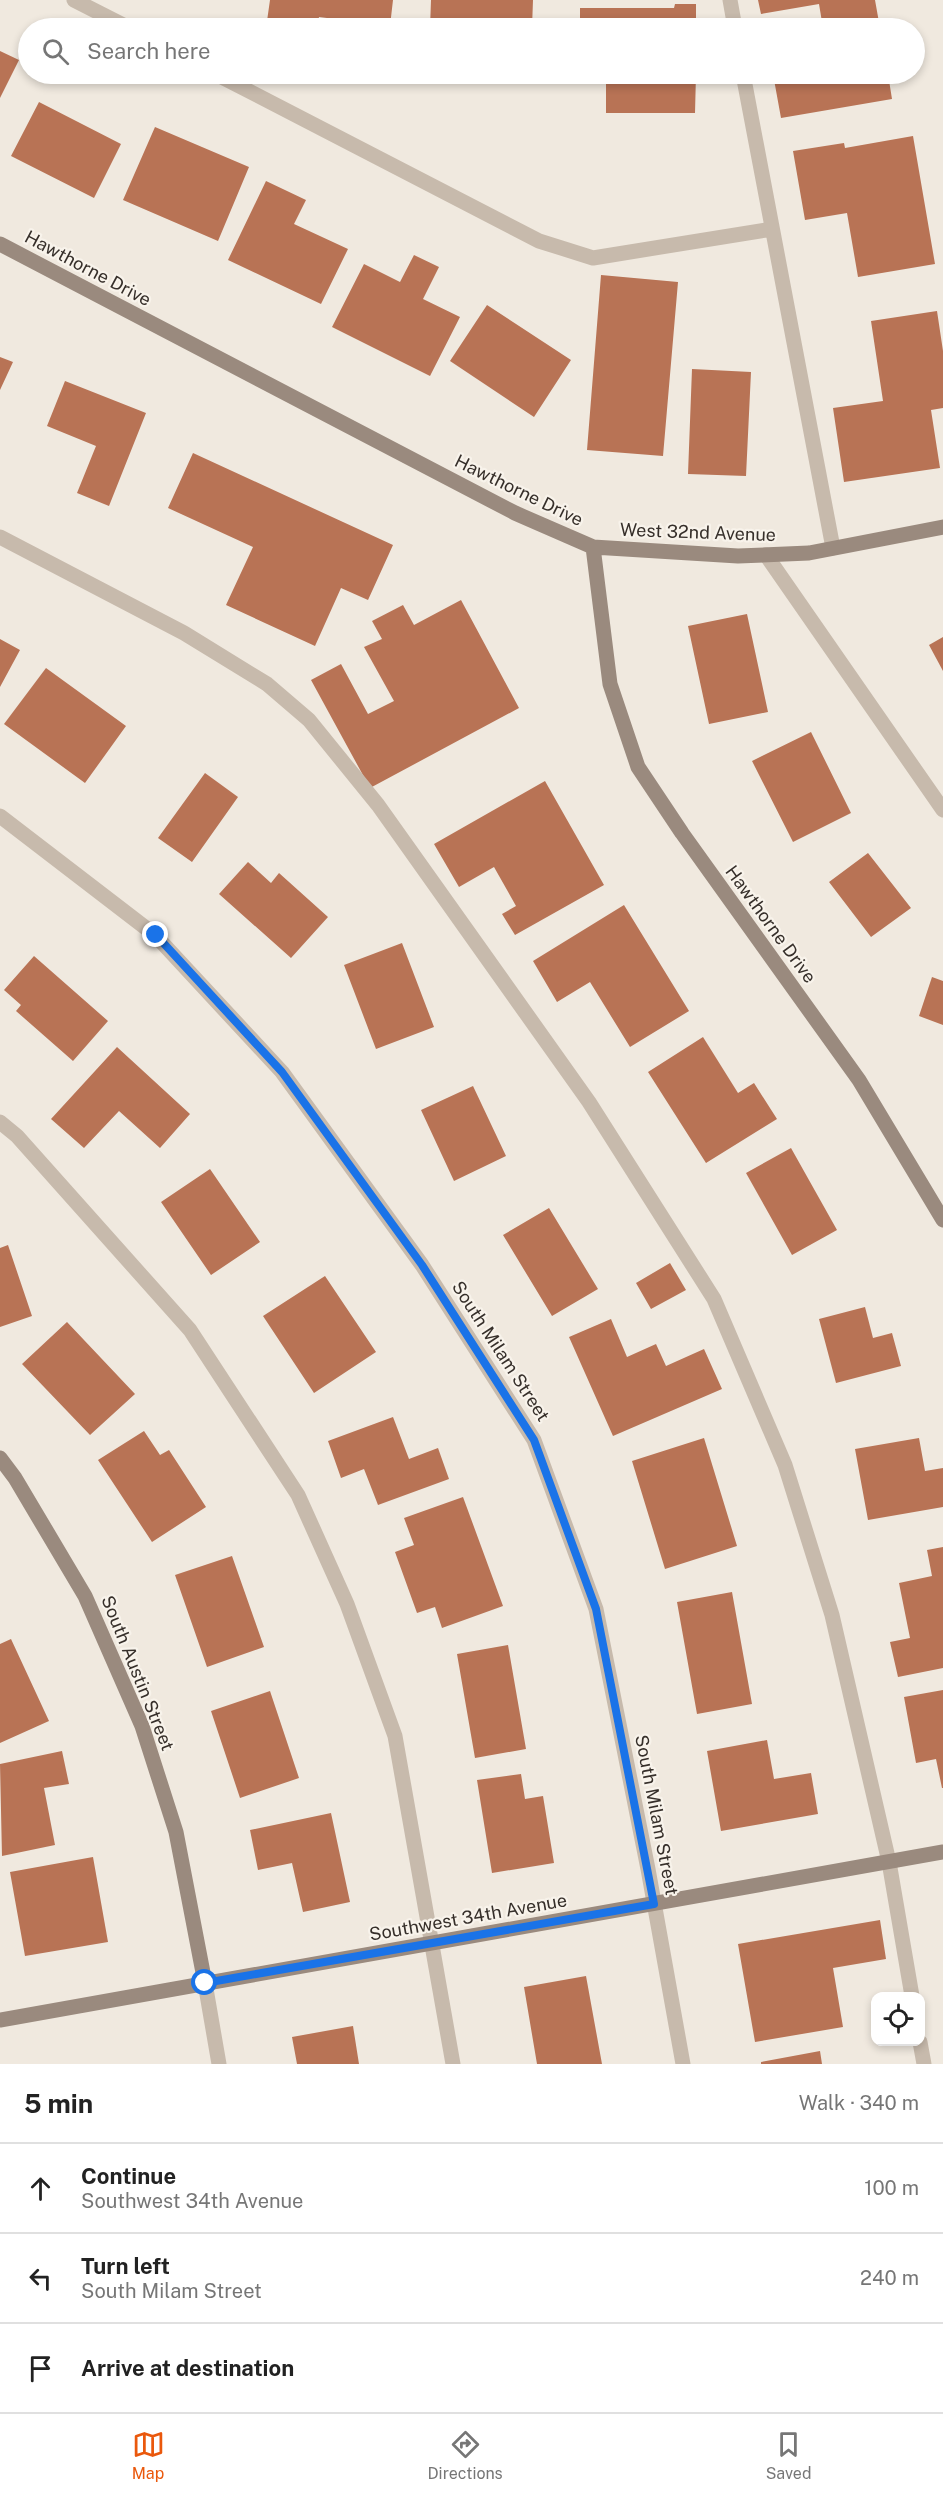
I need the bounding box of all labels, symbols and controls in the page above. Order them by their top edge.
search box [18,18,925,84]
icon: search [39,35,72,68]
text: Search here [87,38,211,64]
street label: Hawthorne Drive [21,226,155,310]
street label: Hawthorne Drive [451,450,587,530]
street label: West 32nd Avenue [620,519,776,545]
street label: Hawthorne Drive [721,861,821,987]
route end [142,921,168,947]
street label: South Milam Street [448,1277,554,1425]
street label: South Austin Street [97,1592,179,1754]
street label: South Milam Street [631,1733,683,1897]
street label: Southwest 34th Avenue [368,1889,568,1945]
route start [191,1969,217,1995]
map controls [871,1992,925,2046]
button: locate [871,1992,925,2046]
text: 5 min [24,2088,93,2119]
text: Walk · 340 m [799,2091,919,2115]
text: Continue [81,2163,176,2189]
icon: ahead [24,2172,57,2205]
text: 100 m [864,2176,919,2200]
text: Southwest 34th Avenue [81,2189,303,2213]
text: Turn left [81,2253,170,2279]
icon: left [24,2262,57,2295]
text: 240 m [860,2266,919,2290]
text: South Milam Street [81,2279,262,2303]
icon: arrive [24,2352,57,2385]
text: Arrive at destination [81,2355,294,2381]
tab: Map [132,2428,165,2483]
tab: Directions [428,2428,503,2483]
tab: Saved [766,2428,811,2483]

